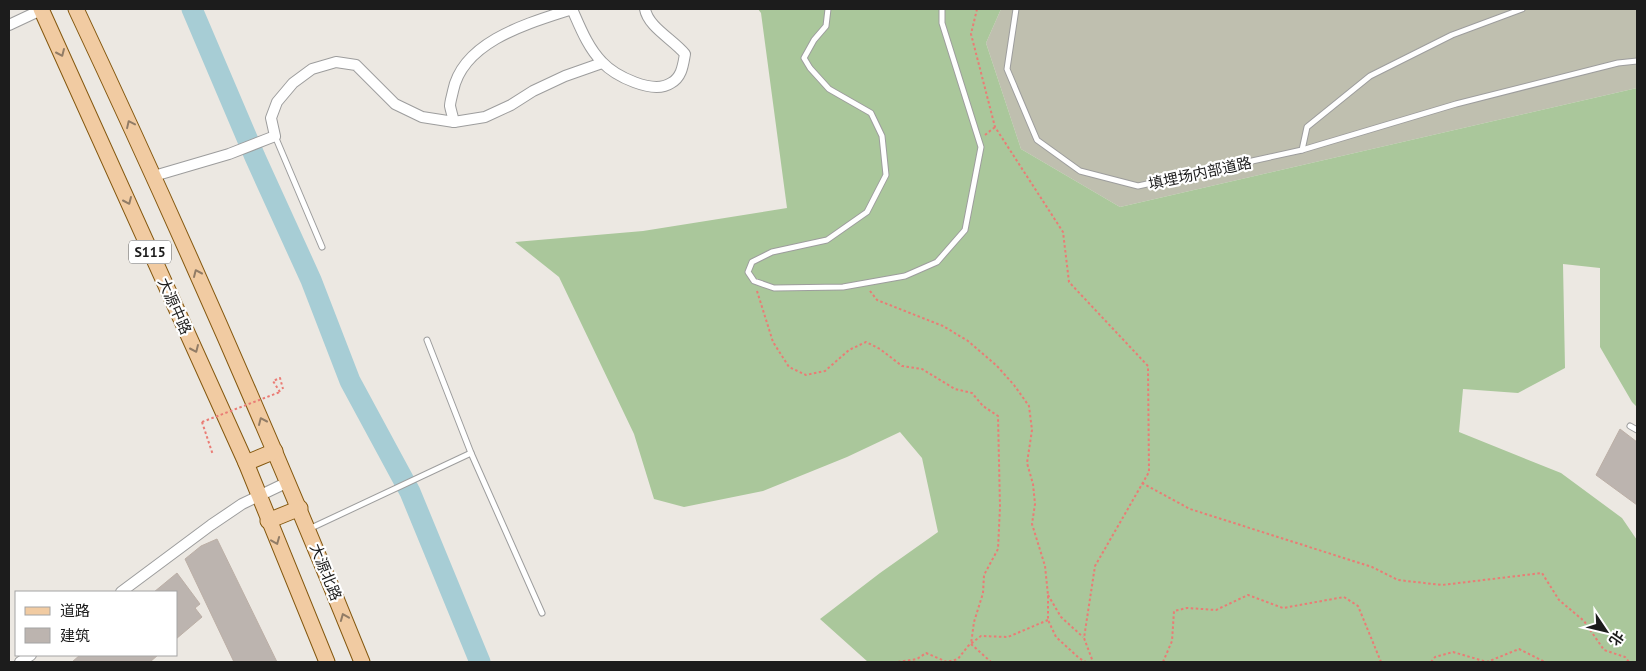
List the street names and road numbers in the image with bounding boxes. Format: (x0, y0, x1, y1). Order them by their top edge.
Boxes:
street label: 填埋场内部道路 (1147, 153, 1253, 193)
road number: S115 (129, 240, 171, 264)
street label: 大源中路 (154, 275, 196, 337)
street label: 大源北路 (306, 541, 346, 603)

